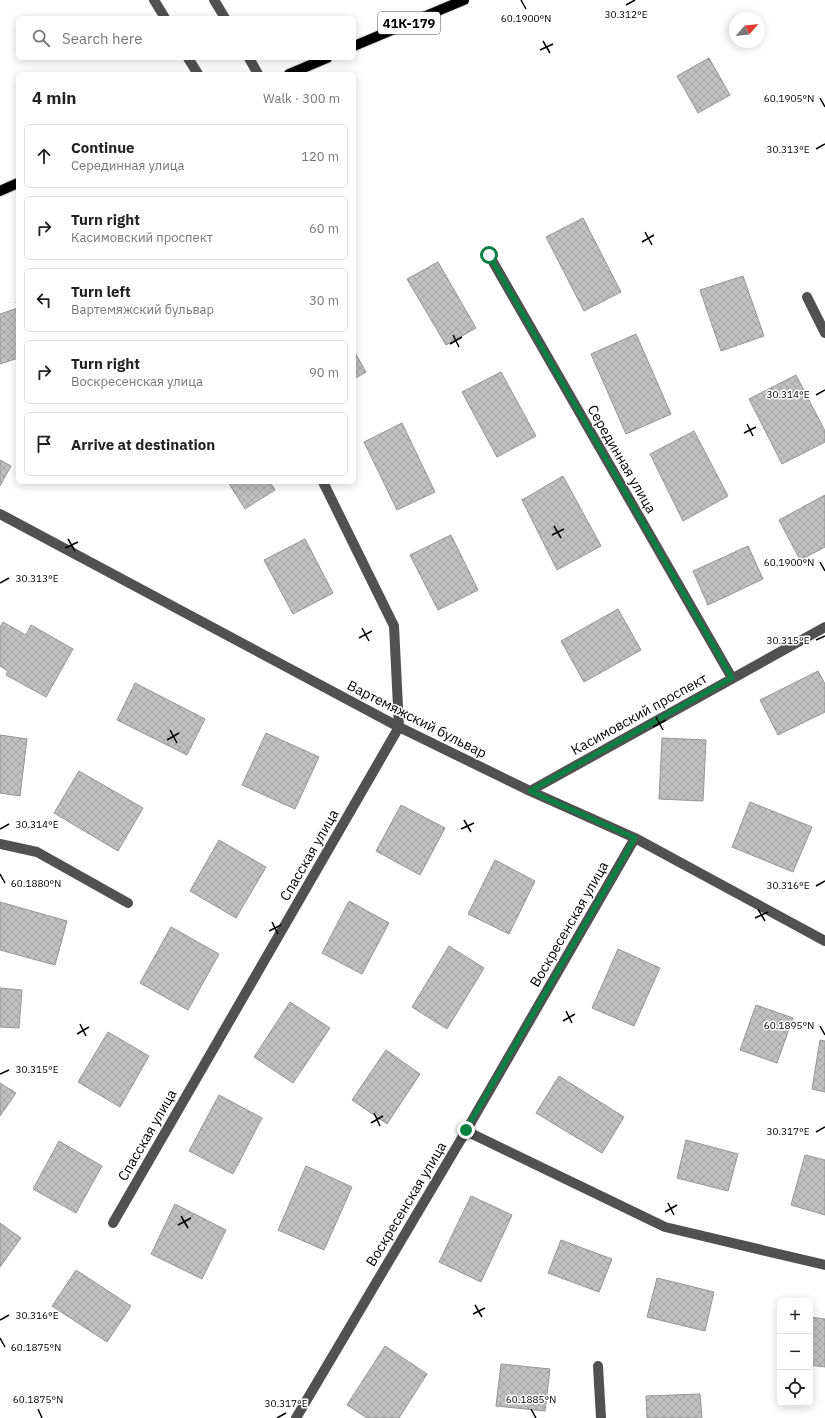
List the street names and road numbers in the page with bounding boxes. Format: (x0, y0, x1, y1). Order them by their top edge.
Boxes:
road number: 41К-179 (378, 12, 440, 34)
street label: Серединная улица (584, 402, 661, 517)
street label: Касимовский проспект (568, 669, 711, 759)
street label: Вартемяжский бульвар (344, 676, 490, 762)
street label: Спасская улица (276, 806, 343, 904)
street label: Воскресенская улица (526, 858, 613, 990)
street label: Спасская улица (114, 1086, 181, 1184)
street label: Воскресенская улица (362, 1138, 451, 1270)

